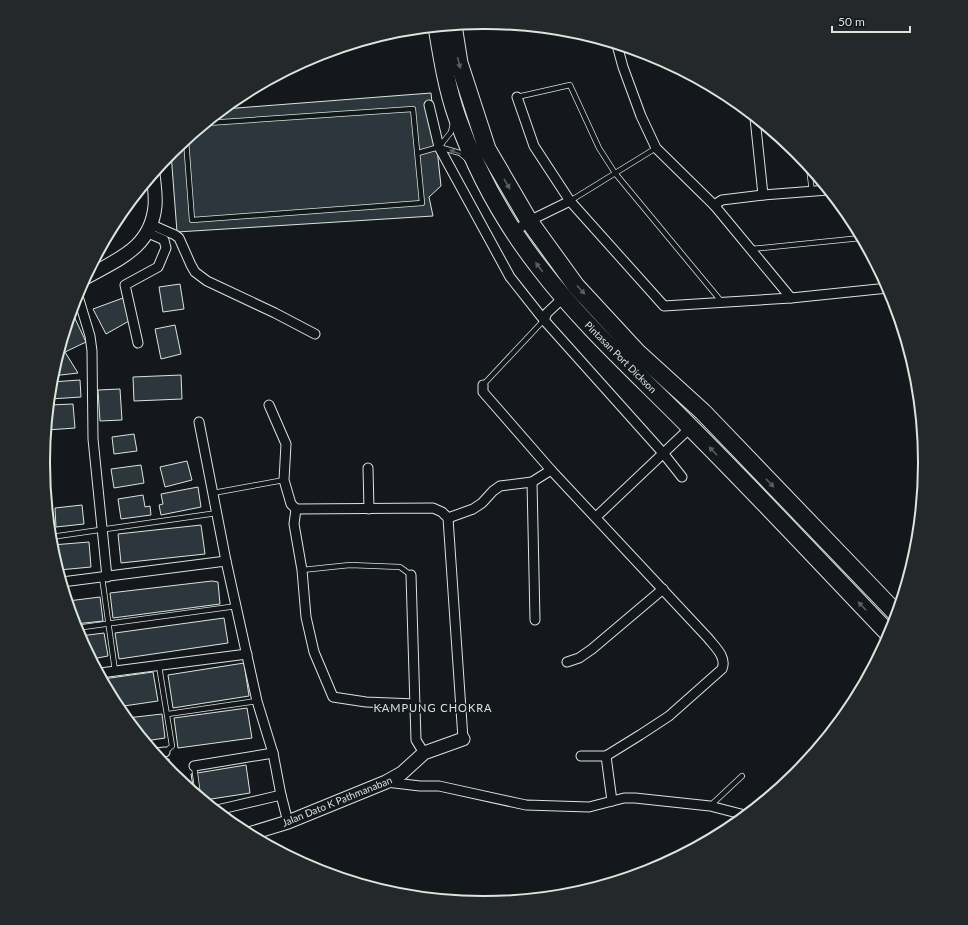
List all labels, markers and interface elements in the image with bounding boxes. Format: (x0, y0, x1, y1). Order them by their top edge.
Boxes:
scale bar (832, 8, 910, 34)
text: 50 m (838, 14, 865, 29)
one-way arrow (457, 57, 463, 70)
one-way arrow (448, 148, 460, 154)
one-way arrow (504, 178, 511, 190)
one-way arrow (535, 261, 543, 272)
one-way arrow (576, 286, 585, 295)
street label: Pintasan Port Dickson (583, 319, 659, 395)
one-way arrow (709, 446, 718, 456)
one-way arrow (765, 478, 775, 488)
one-way arrow (858, 601, 867, 611)
district label: KAMPUNG CHOKRA (373, 701, 493, 714)
street label: Jalan Dato K Pathmanaban (280, 773, 394, 829)

